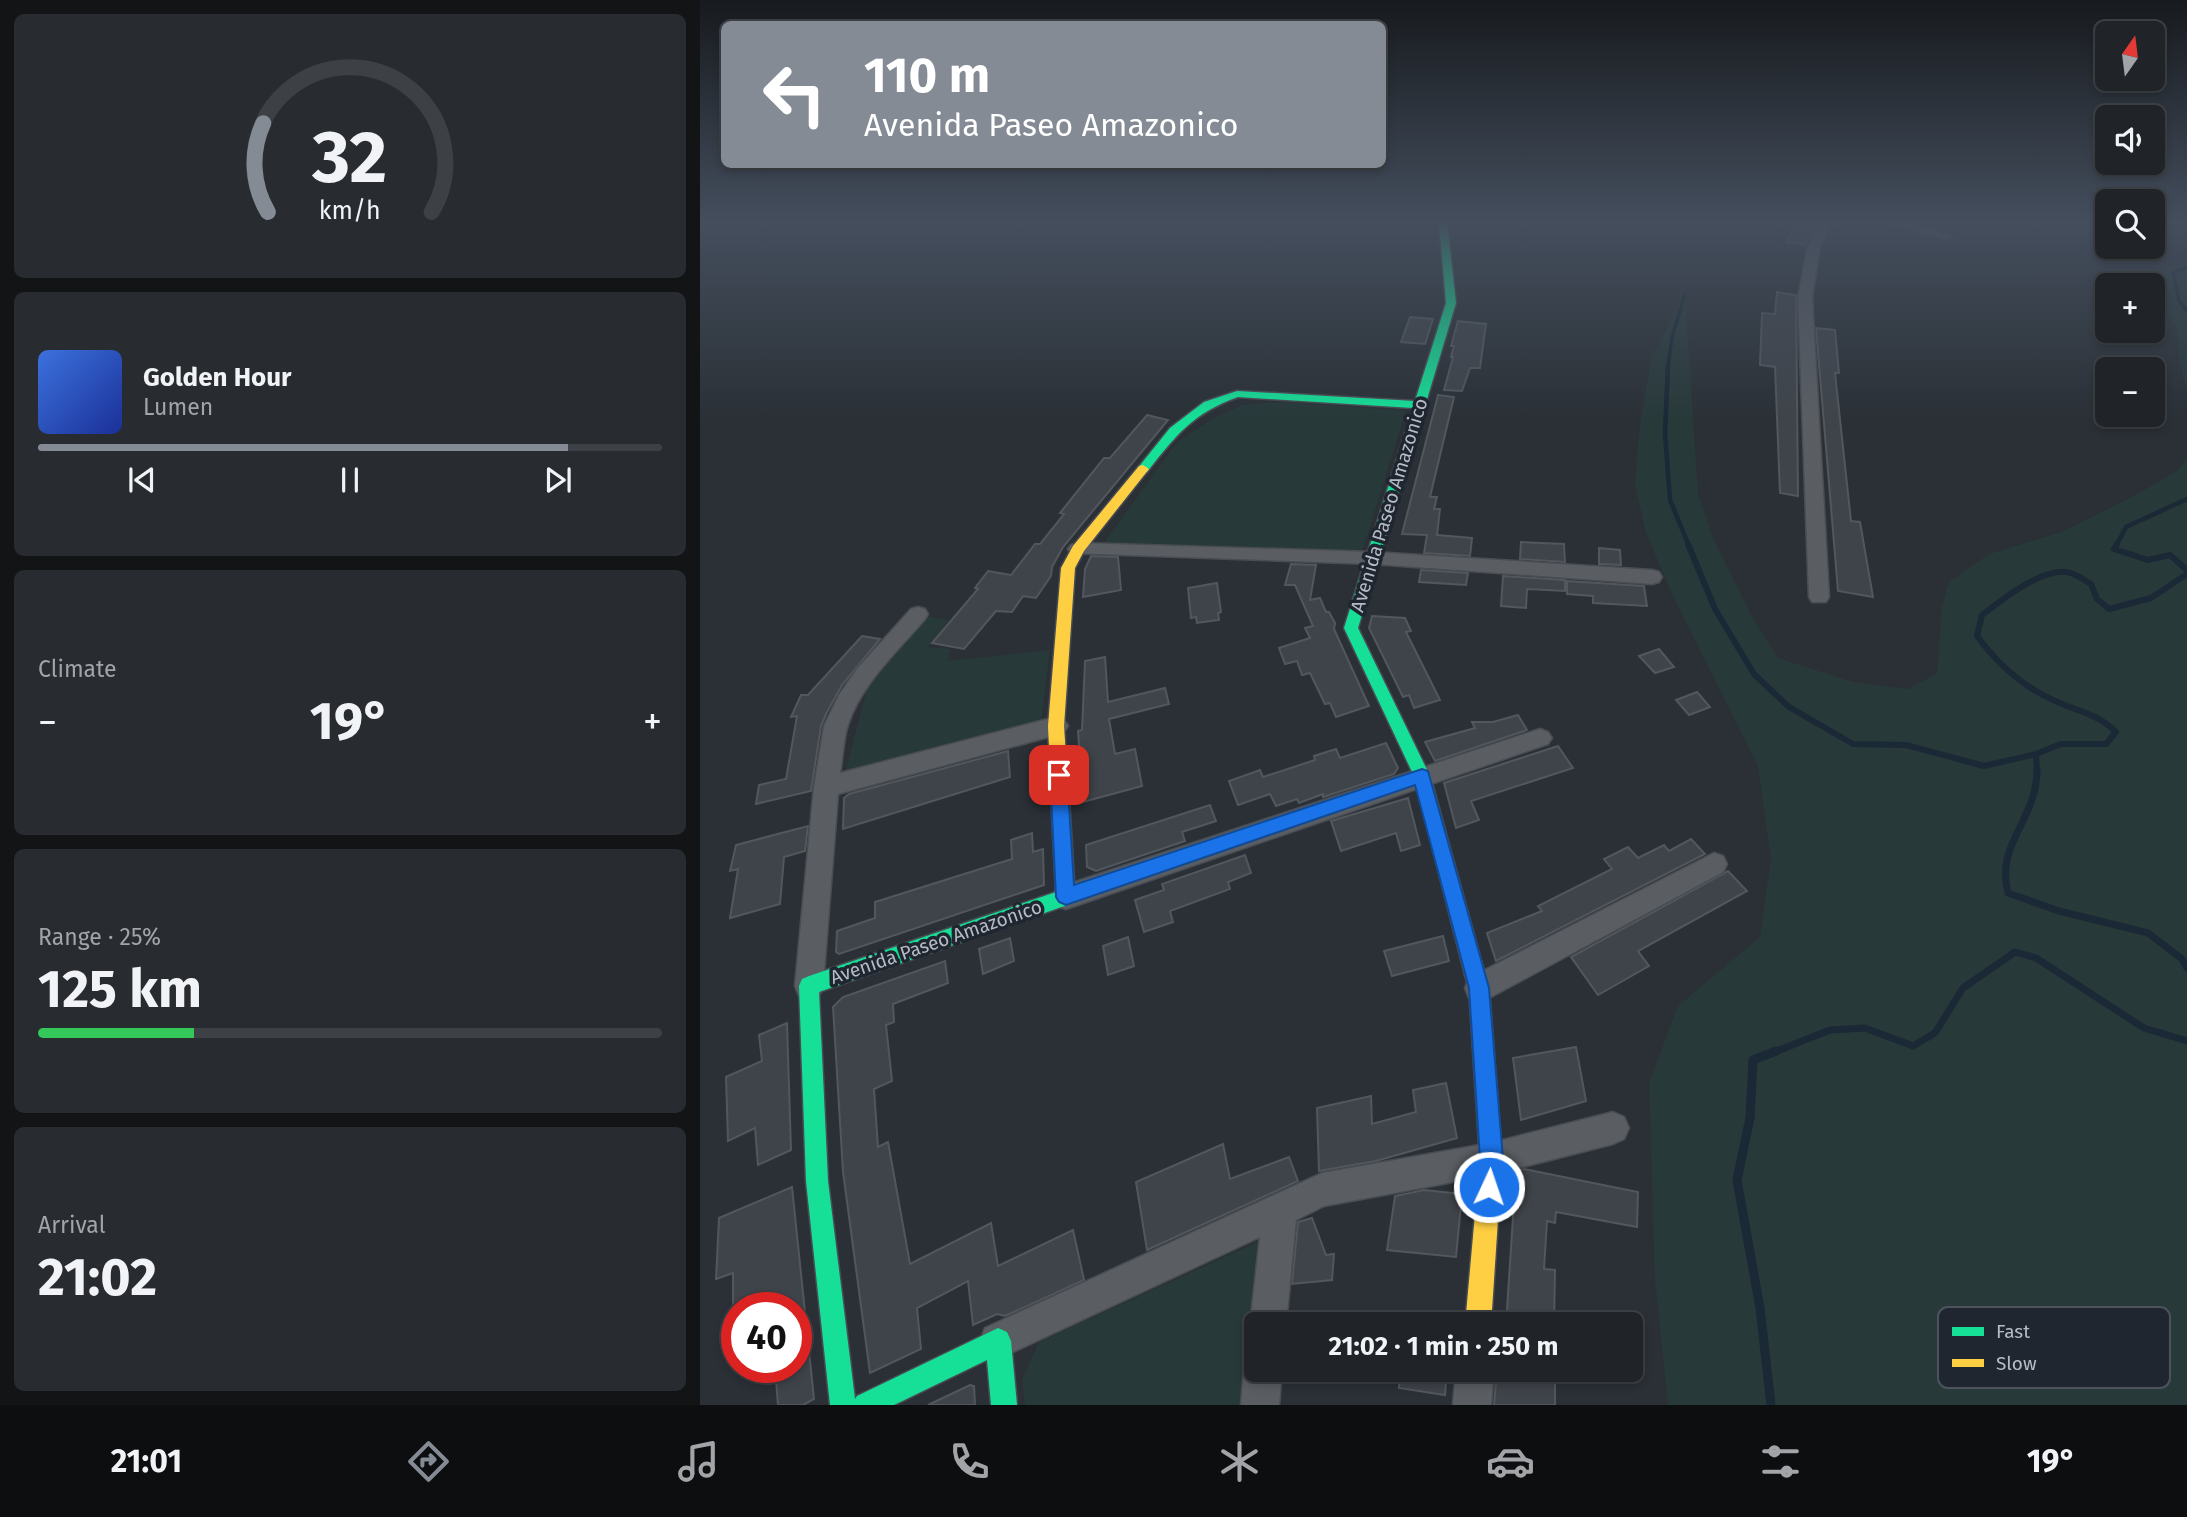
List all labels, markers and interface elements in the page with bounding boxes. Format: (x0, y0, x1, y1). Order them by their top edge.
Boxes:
north arrow (2095, 21, 2165, 91)
map controls (2095, 21, 2165, 427)
text: 110 m (864, 46, 990, 105)
icon: left (749, 49, 840, 140)
button: sound (2095, 105, 2165, 175)
text: Avenida Paseo Amazonico (864, 106, 1238, 144)
text: 32 (312, 114, 387, 201)
button: search (2095, 189, 2165, 259)
text: km/h (319, 196, 381, 226)
button: + (2095, 273, 2165, 343)
button: − (2095, 357, 2165, 427)
text: Golden Hour (143, 362, 291, 393)
text: Lumen (143, 393, 213, 421)
street label: Avenida Paseo Amazonico (1346, 395, 1432, 615)
icon: previous (123, 461, 161, 499)
icon: pause (331, 461, 369, 499)
icon: next (539, 461, 577, 499)
text: Climate (38, 655, 117, 683)
text: 19° (310, 690, 390, 753)
text: − (38, 699, 57, 745)
text: + (643, 699, 662, 745)
pin (1029, 745, 1089, 805)
icon: arrive (1040, 756, 1078, 794)
street label: Avenida Paseo Amazonico (827, 895, 1045, 989)
text: Range · 25% (38, 923, 161, 951)
text: 125 km (38, 958, 202, 1021)
position arrow (1452, 1150, 1526, 1224)
text: Arrival (38, 1211, 105, 1239)
text: 21:02 (38, 1246, 157, 1309)
speed limit sign: 40 (721, 1292, 812, 1383)
legend (1938, 1307, 2170, 1388)
text: Fast (1996, 1320, 2030, 1343)
text: 21:02 · 1 min · 250 m (1329, 1331, 1558, 1362)
text: Slow (1996, 1352, 2037, 1375)
icon: directions (404, 1437, 453, 1486)
icon: music (674, 1437, 723, 1486)
icon: phone (945, 1437, 994, 1486)
icon: climate (1215, 1437, 1264, 1486)
icon: car (1486, 1437, 1535, 1486)
icon: filters (1756, 1437, 1805, 1486)
text: 21:01 (111, 1442, 182, 1480)
text: 19° (2027, 1442, 2076, 1480)

